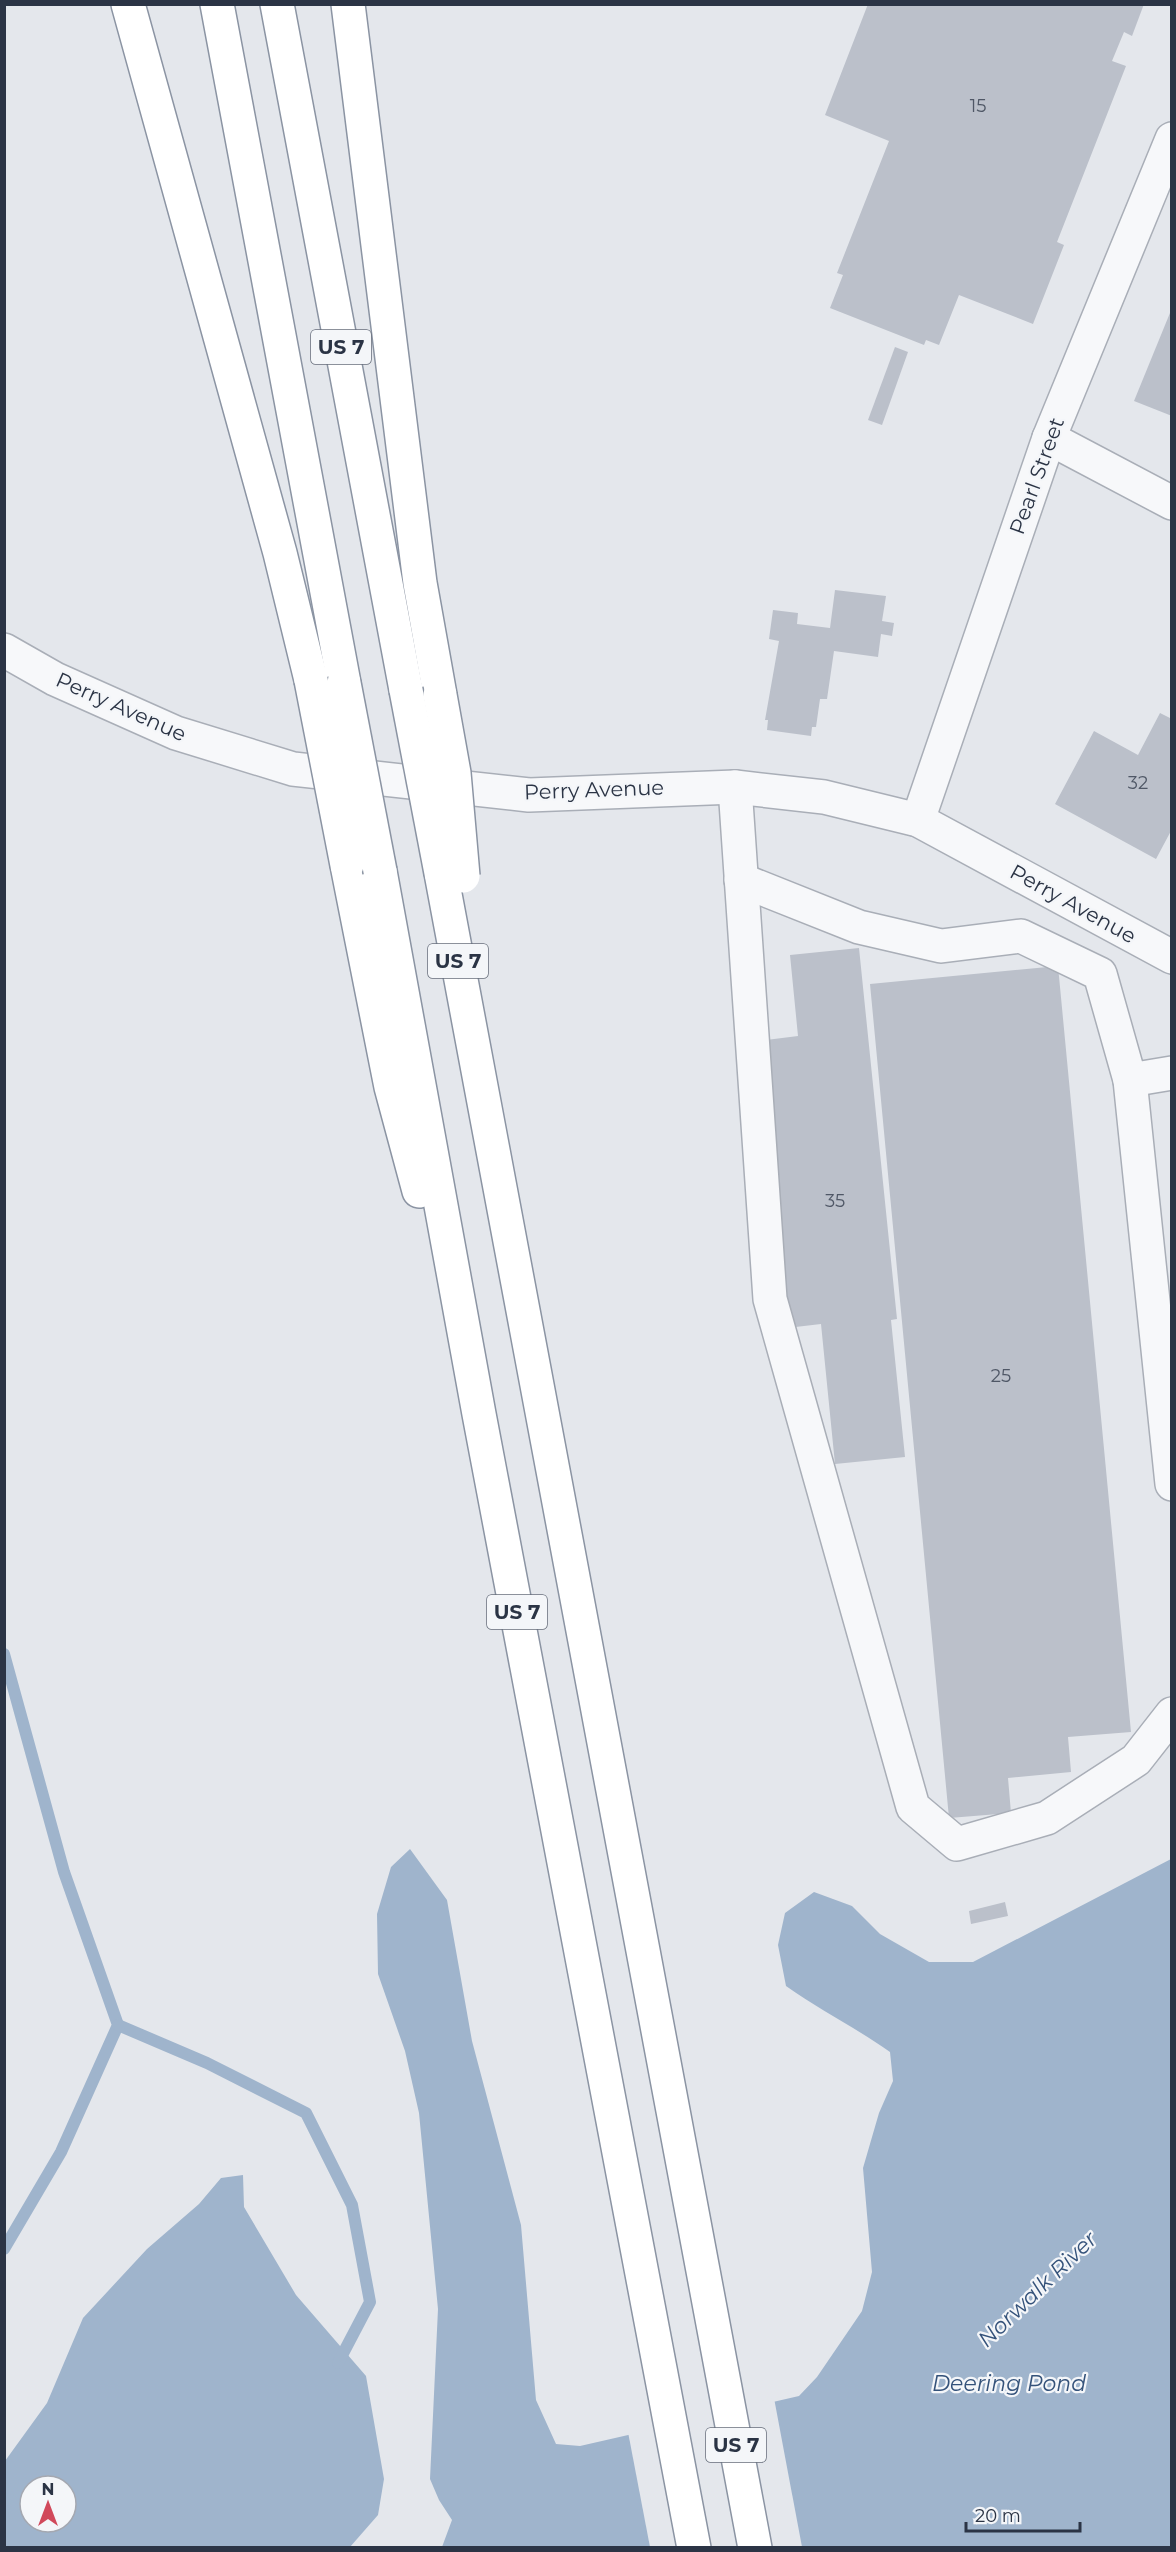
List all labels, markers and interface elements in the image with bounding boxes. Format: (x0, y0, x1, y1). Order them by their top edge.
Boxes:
house number: 15 (970, 95, 986, 117)
road number: US 7 (311, 330, 371, 364)
street label: Pearl Street (1004, 414, 1069, 538)
street label: Perry Avenue (52, 667, 190, 746)
house number: 32 (1128, 772, 1148, 794)
street label: Perry Avenue (524, 775, 664, 804)
street label: Perry Avenue (1006, 859, 1141, 948)
road number: US 7 (428, 944, 488, 978)
house number: 35 (825, 1190, 845, 1212)
house number: 25 (991, 1365, 1011, 1387)
road number: US 7 (487, 1595, 547, 1629)
water label: Norwalk River (972, 2225, 1103, 2353)
water label: Deering Pond (932, 2370, 1086, 2397)
road number: US 7 (706, 2428, 766, 2462)
north arrow (18, 2474, 78, 2534)
text: N (42, 2480, 54, 2499)
scale bar (966, 2495, 1080, 2533)
text: 20 m (975, 2505, 1021, 2527)

